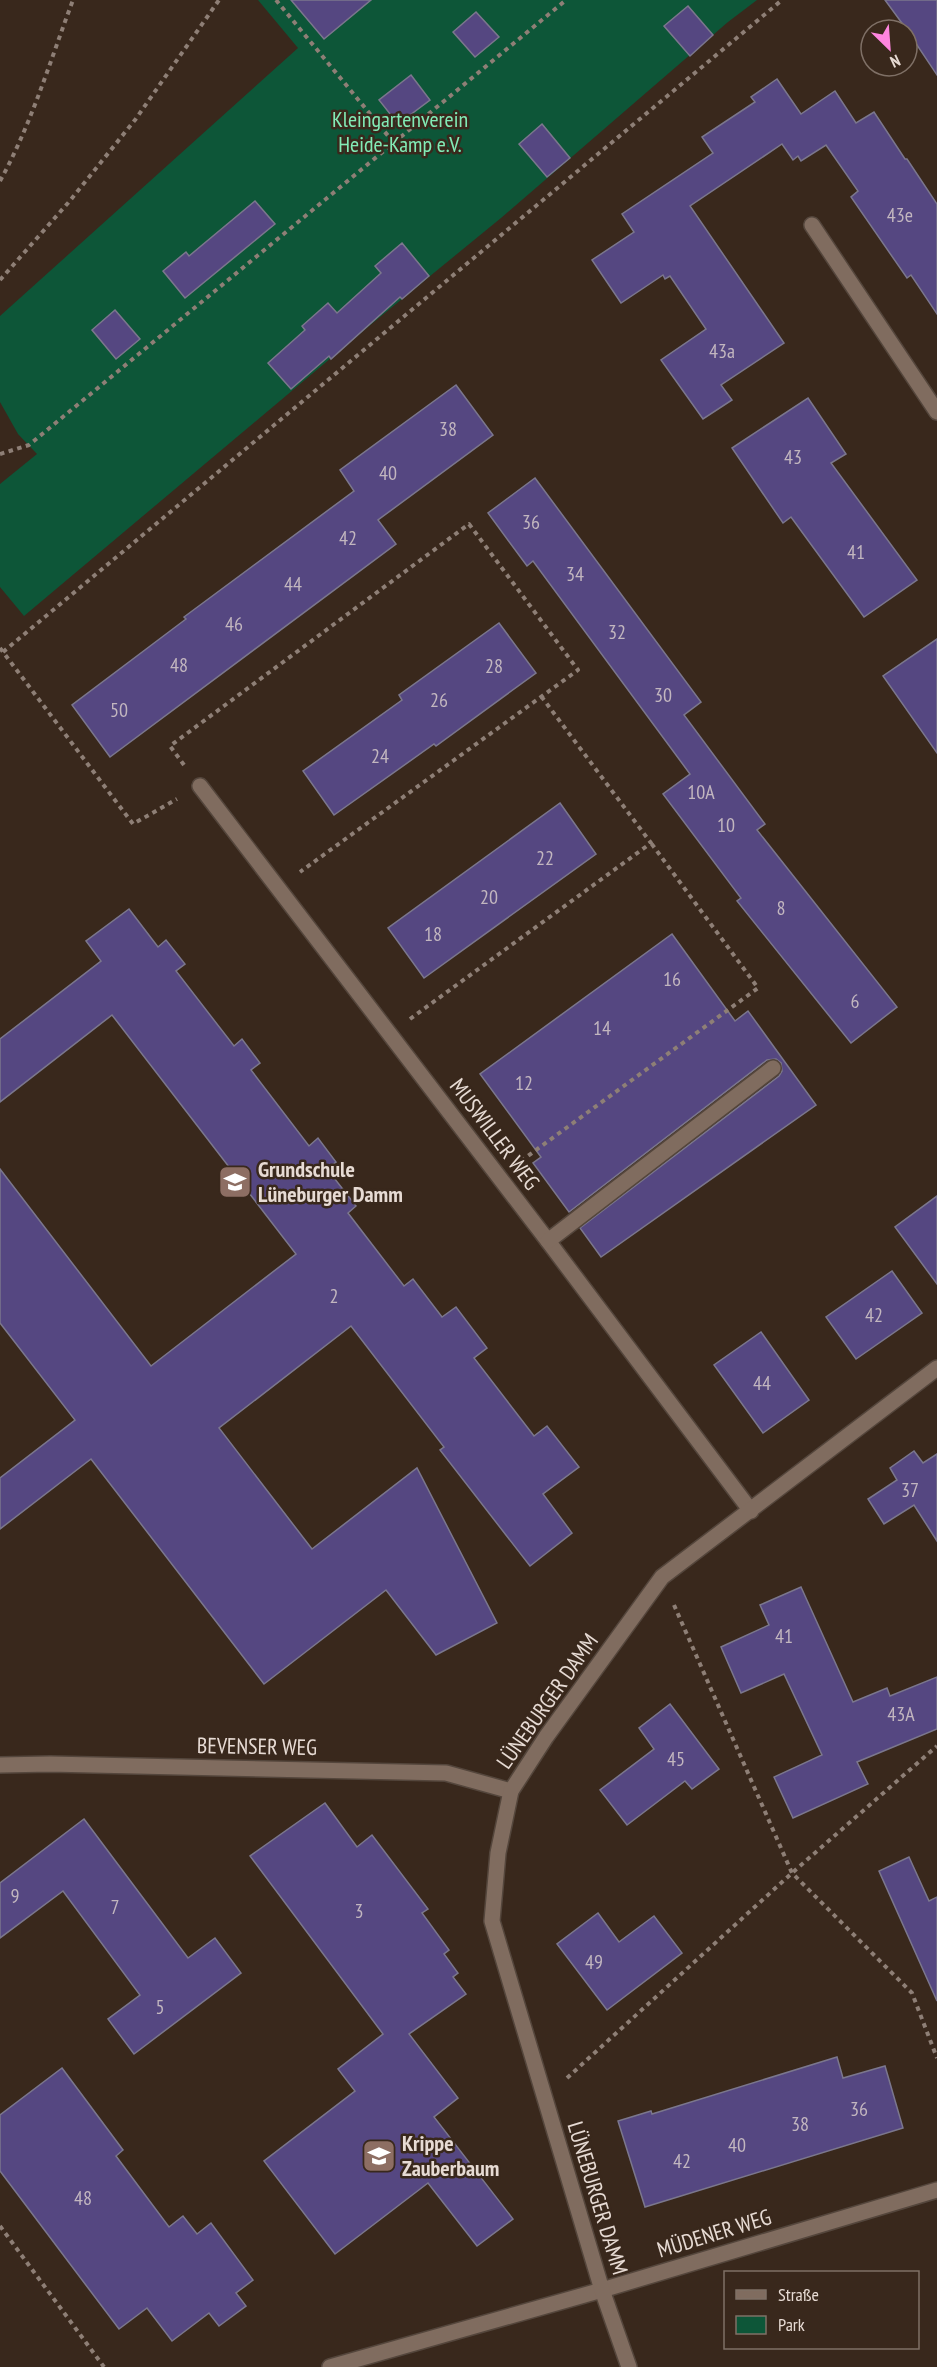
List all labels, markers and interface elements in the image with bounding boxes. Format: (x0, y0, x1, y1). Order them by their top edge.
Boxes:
north arrow (859, 18, 919, 78)
text: N (887, 51, 903, 72)
park label: Kleingartenverein Heide-Kamp e.V. (332, 105, 468, 158)
house number: 43e (887, 202, 913, 228)
house number: 43a (709, 338, 735, 364)
house number: 38 (439, 416, 457, 442)
house number: 43 (784, 444, 802, 470)
house number: 40 (379, 460, 397, 486)
house number: 36 (522, 509, 540, 535)
house number: 42 (339, 525, 357, 551)
house number: 41 (847, 539, 865, 565)
house number: 34 (566, 561, 584, 587)
house number: 44 (284, 571, 302, 597)
house number: 46 (225, 611, 243, 637)
house number: 32 (608, 619, 626, 645)
house number: 48 (170, 652, 188, 678)
house number: 28 (485, 653, 503, 679)
house number: 30 (654, 682, 672, 708)
house number: 26 (430, 687, 448, 713)
house number: 50 (110, 697, 128, 723)
house number: 24 (371, 743, 389, 769)
house number: 10A (687, 779, 715, 805)
house number: 10 (717, 812, 735, 838)
house number: 22 (536, 845, 554, 871)
house number: 20 (480, 884, 498, 910)
house number: 8 (777, 895, 786, 921)
house number: 18 (424, 921, 442, 947)
house number: 16 (663, 966, 681, 992)
house number: 6 (851, 988, 860, 1014)
house number: 14 (593, 1015, 611, 1041)
house number: 12 (515, 1070, 533, 1096)
street label: MUSWILLER WEG (444, 1073, 546, 1195)
place label: Grundschule Lüneburger Damm (258, 1155, 403, 1208)
school or university icon: Grundschule Lüneburger Damm (217, 1164, 253, 1200)
house number: 2 (330, 1283, 339, 1309)
house number: 42 (865, 1302, 883, 1328)
house number: 44 (753, 1370, 771, 1396)
house number: 37 (901, 1477, 919, 1503)
house number: 41 (775, 1623, 793, 1649)
street label: LÜNEBURGER DAMM (490, 1628, 604, 1774)
house number: 43A (887, 1701, 915, 1727)
street label: BEVENSER WEG (197, 1731, 317, 1761)
house number: 45 (667, 1746, 685, 1772)
house number: 9 (11, 1883, 20, 1909)
house number: 7 (111, 1894, 120, 1920)
house number: 3 (355, 1898, 364, 1924)
house number: 49 (585, 1949, 603, 1975)
house number: 5 (156, 1994, 165, 2020)
house number: 36 (850, 2096, 868, 2122)
house number: 38 (791, 2111, 809, 2137)
street label: LÜNEBURGER DAMM (561, 2118, 635, 2278)
place label: Krippe Zauberbaum (402, 2129, 499, 2182)
house number: 40 (728, 2132, 746, 2158)
school or university icon: Krippe Zauberbaum (361, 2138, 397, 2174)
house number: 42 (673, 2148, 691, 2174)
house number: 48 (74, 2185, 92, 2211)
street label: MÜDENER WEG (654, 2202, 774, 2264)
legend (724, 2271, 919, 2349)
text: Straße (778, 2283, 819, 2306)
text: Park (778, 2313, 805, 2336)

